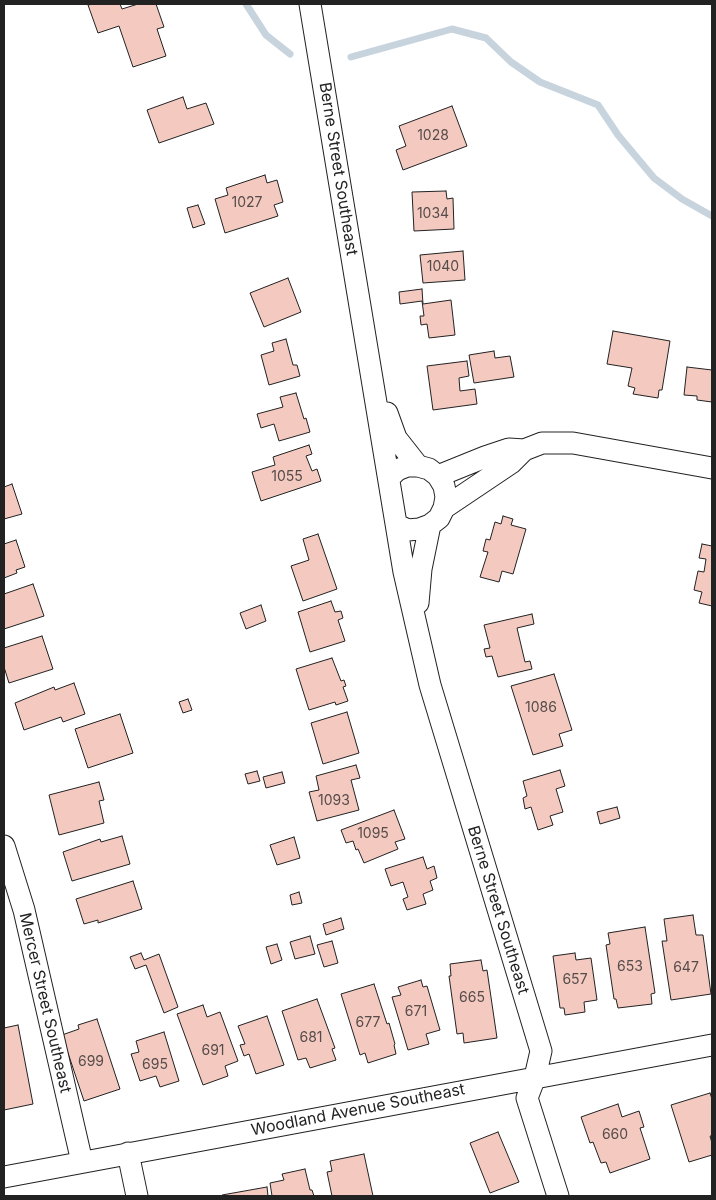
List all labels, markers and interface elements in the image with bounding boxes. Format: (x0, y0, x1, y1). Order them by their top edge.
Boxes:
street label: Berne Street Southeast (315, 81, 361, 257)
house number: 1028 (417, 128, 449, 144)
house number: 1027 (232, 195, 262, 211)
house number: 1034 (417, 206, 449, 222)
house number: 1040 (427, 259, 459, 275)
house number: 1055 (271, 469, 303, 485)
house number: 1086 (525, 700, 557, 716)
house number: 1093 (318, 793, 350, 809)
street label: Berne Street Southeast (463, 823, 533, 997)
house number: 1095 (357, 826, 389, 842)
street label: Mercer Street Southeast (15, 911, 75, 1095)
house number: 653 (617, 959, 643, 975)
house number: 647 (673, 960, 699, 976)
house number: 657 (562, 972, 588, 988)
house number: 665 (459, 990, 485, 1006)
house number: 671 (405, 1004, 427, 1020)
house number: 677 (356, 1015, 380, 1031)
house number: 681 (299, 1030, 323, 1046)
house number: 691 (201, 1043, 225, 1059)
house number: 699 (78, 1054, 104, 1070)
house number: 695 (142, 1057, 168, 1073)
street label: Woodland Avenue Southeast (249, 1080, 467, 1140)
house number: 660 (602, 1127, 628, 1143)

